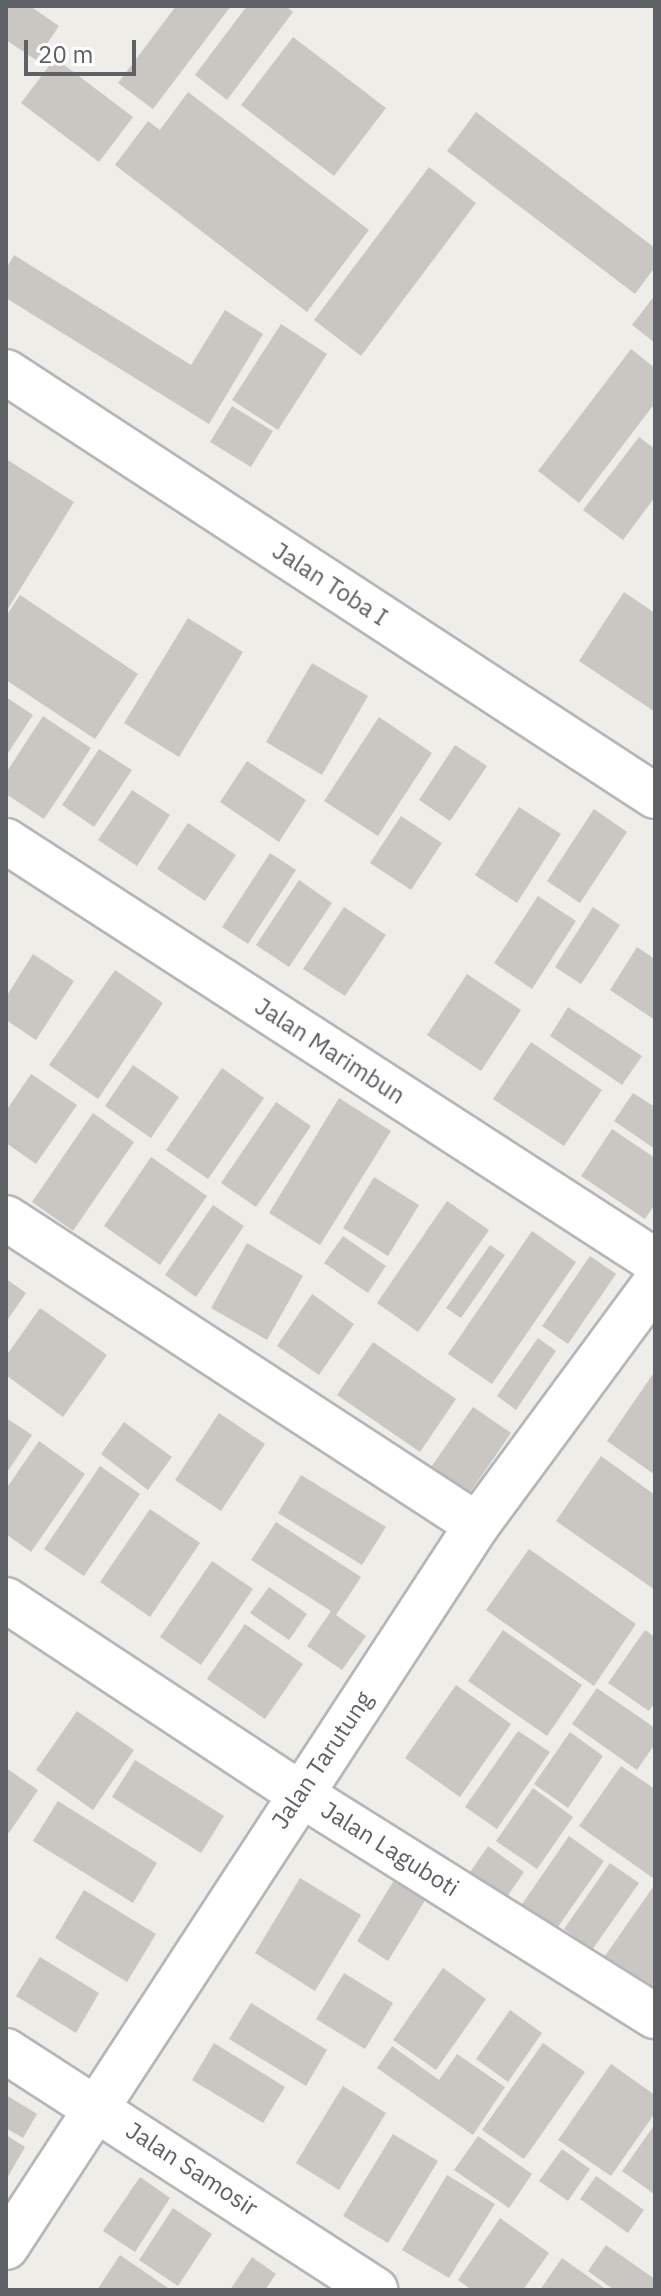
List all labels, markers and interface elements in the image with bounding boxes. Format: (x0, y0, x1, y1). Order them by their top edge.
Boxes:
scale bar (28, 24, 140, 74)
text: 20 m (38, 38, 93, 70)
street label: Jalan Toba I (267, 536, 393, 632)
street label: Jalan Marimbun (250, 992, 410, 1110)
street label: Jalan Tarutung (266, 1686, 378, 1834)
street label: Jalan Laguboti (316, 1795, 464, 1903)
street label: Jalan Samosir (121, 2116, 263, 2222)

